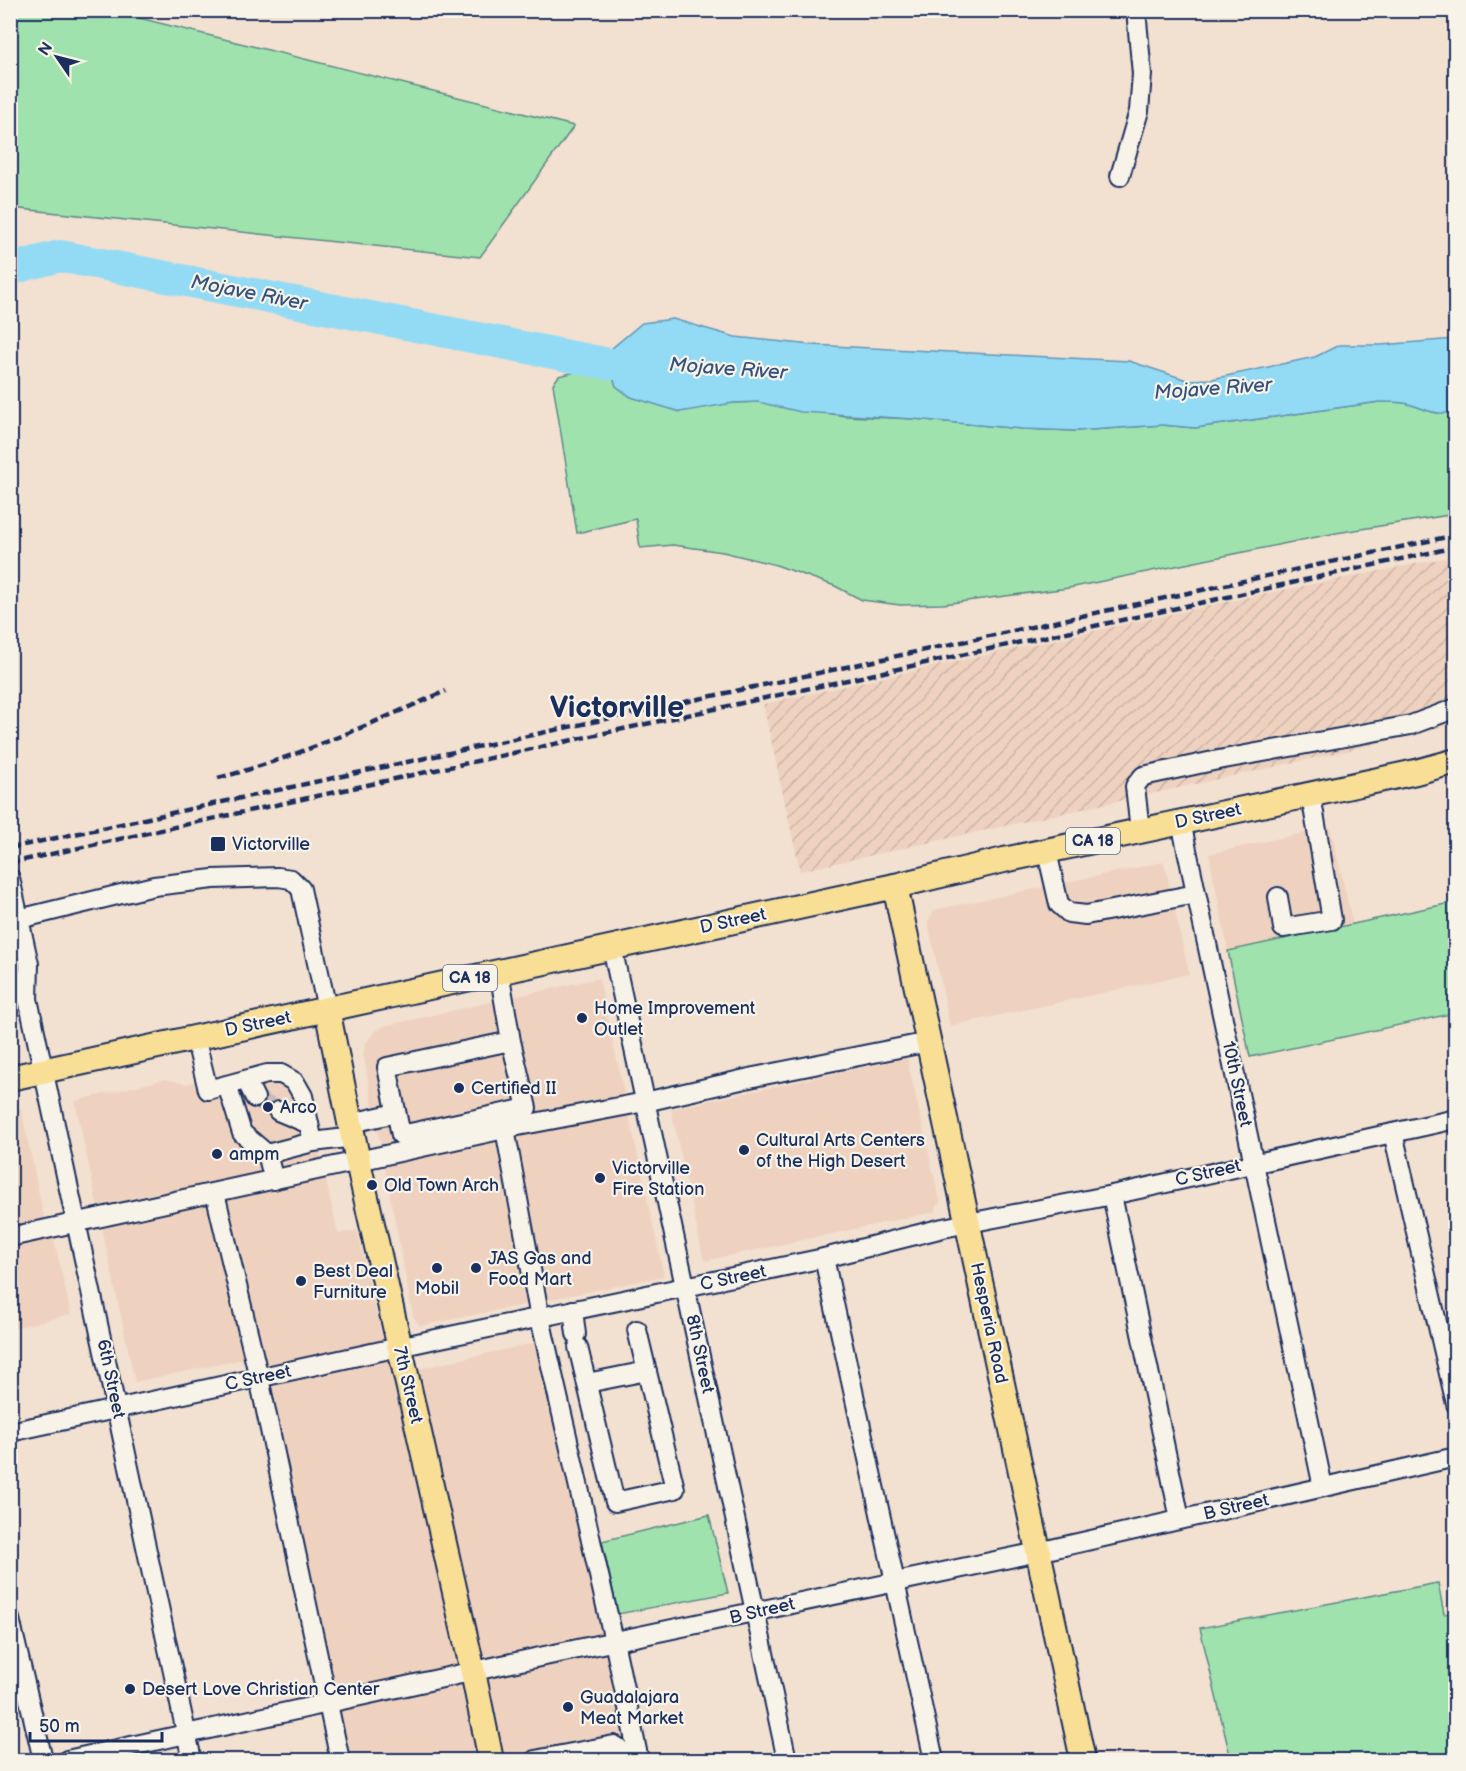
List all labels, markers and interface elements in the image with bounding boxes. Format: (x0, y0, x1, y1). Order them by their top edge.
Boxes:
north arrow (27, 27, 87, 87)
text: N (35, 39, 57, 60)
water label: Mojave River (189, 270, 311, 316)
water label: Mojave River (668, 353, 789, 385)
water label: Mojave River (1153, 373, 1274, 405)
district label: Victorville (550, 690, 684, 726)
street label: D Street (1173, 799, 1243, 833)
road number: CA 18 (1066, 828, 1120, 854)
place label: Victorville (232, 834, 310, 855)
marker: Victorville (209, 835, 227, 853)
street label: D Street (698, 904, 768, 938)
road number: CA 18 (443, 965, 497, 991)
place label: Home Improvement Outlet (594, 998, 756, 1040)
street label: D Street (223, 1007, 293, 1041)
marker: Home Improvement Outlet (575, 1011, 589, 1025)
street label: 10th Street (1218, 1039, 1256, 1129)
place label: Certified II (471, 1078, 557, 1099)
marker: Certified II (452, 1081, 466, 1095)
place label: Arco (280, 1097, 317, 1118)
marker: Arco (261, 1100, 275, 1114)
place label: Cultural Arts Centers of the High Desert (756, 1130, 925, 1172)
marker: Cultural Arts Centers of the High Desert (737, 1143, 751, 1157)
place label: ampm (229, 1144, 279, 1165)
marker: ampm (210, 1147, 224, 1161)
street label: C Street (1173, 1155, 1243, 1191)
place label: Victorville Fire Station (612, 1158, 704, 1200)
marker: Victorville Fire Station (593, 1171, 607, 1185)
place label: Old Town Arch (384, 1175, 499, 1196)
marker: Old Town Arch (365, 1178, 379, 1192)
place label: JAS Gas and Food Mart (488, 1248, 591, 1290)
place label: Best Deal Furniture (313, 1261, 393, 1303)
marker: Mobil (430, 1261, 444, 1275)
marker: JAS Gas and Food Mart (469, 1261, 483, 1275)
street label: C Street (698, 1261, 768, 1295)
street label: Hesperia Road (966, 1261, 1012, 1385)
marker: Best Deal Furniture (294, 1274, 308, 1288)
place label: Mobil (415, 1278, 459, 1299)
street label: 8th Street (681, 1313, 719, 1396)
street label: 6th Street (92, 1337, 130, 1421)
street label: 7th Street (389, 1345, 427, 1426)
street label: C Street (223, 1361, 293, 1395)
street label: B Street (1201, 1489, 1271, 1525)
street label: B Street (727, 1593, 797, 1629)
place label: Desert Love Christian Center (142, 1679, 380, 1700)
marker: Desert Love Christian Center (123, 1682, 137, 1696)
place label: Guadalajara Meat Market (580, 1687, 684, 1729)
marker: Guadalajara Meat Market (561, 1700, 575, 1714)
scale bar (30, 1705, 162, 1743)
text: 50 m (39, 1716, 80, 1737)

